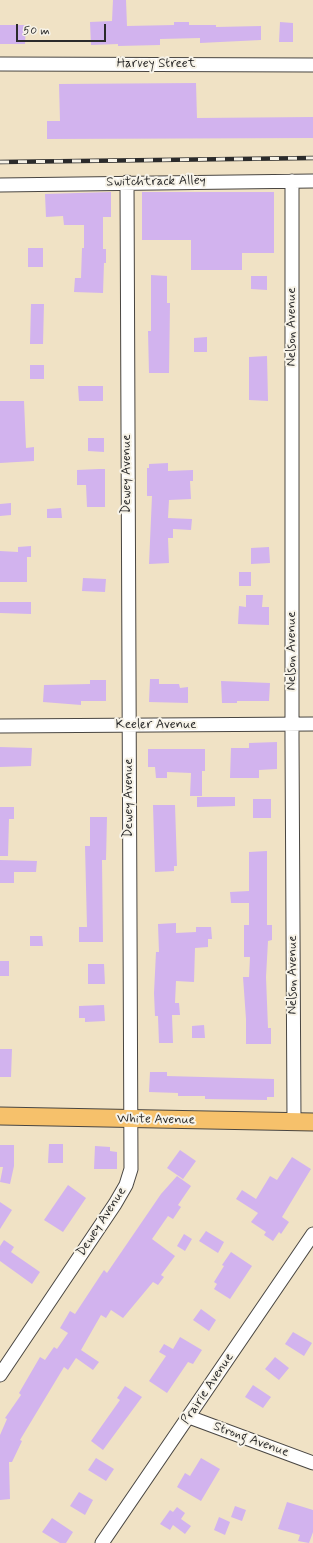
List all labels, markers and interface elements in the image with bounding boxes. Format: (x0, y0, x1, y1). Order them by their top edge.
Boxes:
scale bar (18, 16, 108, 42)
text: 50 m (23, 23, 50, 39)
street label: Harvey Street (117, 56, 195, 72)
street label: Switchtrack Alley (106, 173, 206, 191)
street label: Nelson Avenue (284, 287, 300, 367)
street label: Dewey Avenue (119, 434, 135, 514)
street label: Nelson Avenue (284, 611, 300, 691)
street label: Keeler Avenue (115, 717, 197, 733)
street label: Dewey Avenue (121, 758, 137, 838)
street label: Nelson Avenue (285, 935, 301, 1015)
street label: White Avenue (117, 1112, 195, 1128)
street label: Dewey Avenue (74, 1185, 130, 1259)
street label: Prairie Avenue (178, 1350, 238, 1428)
street label: Strong Avenue (211, 1419, 291, 1461)

